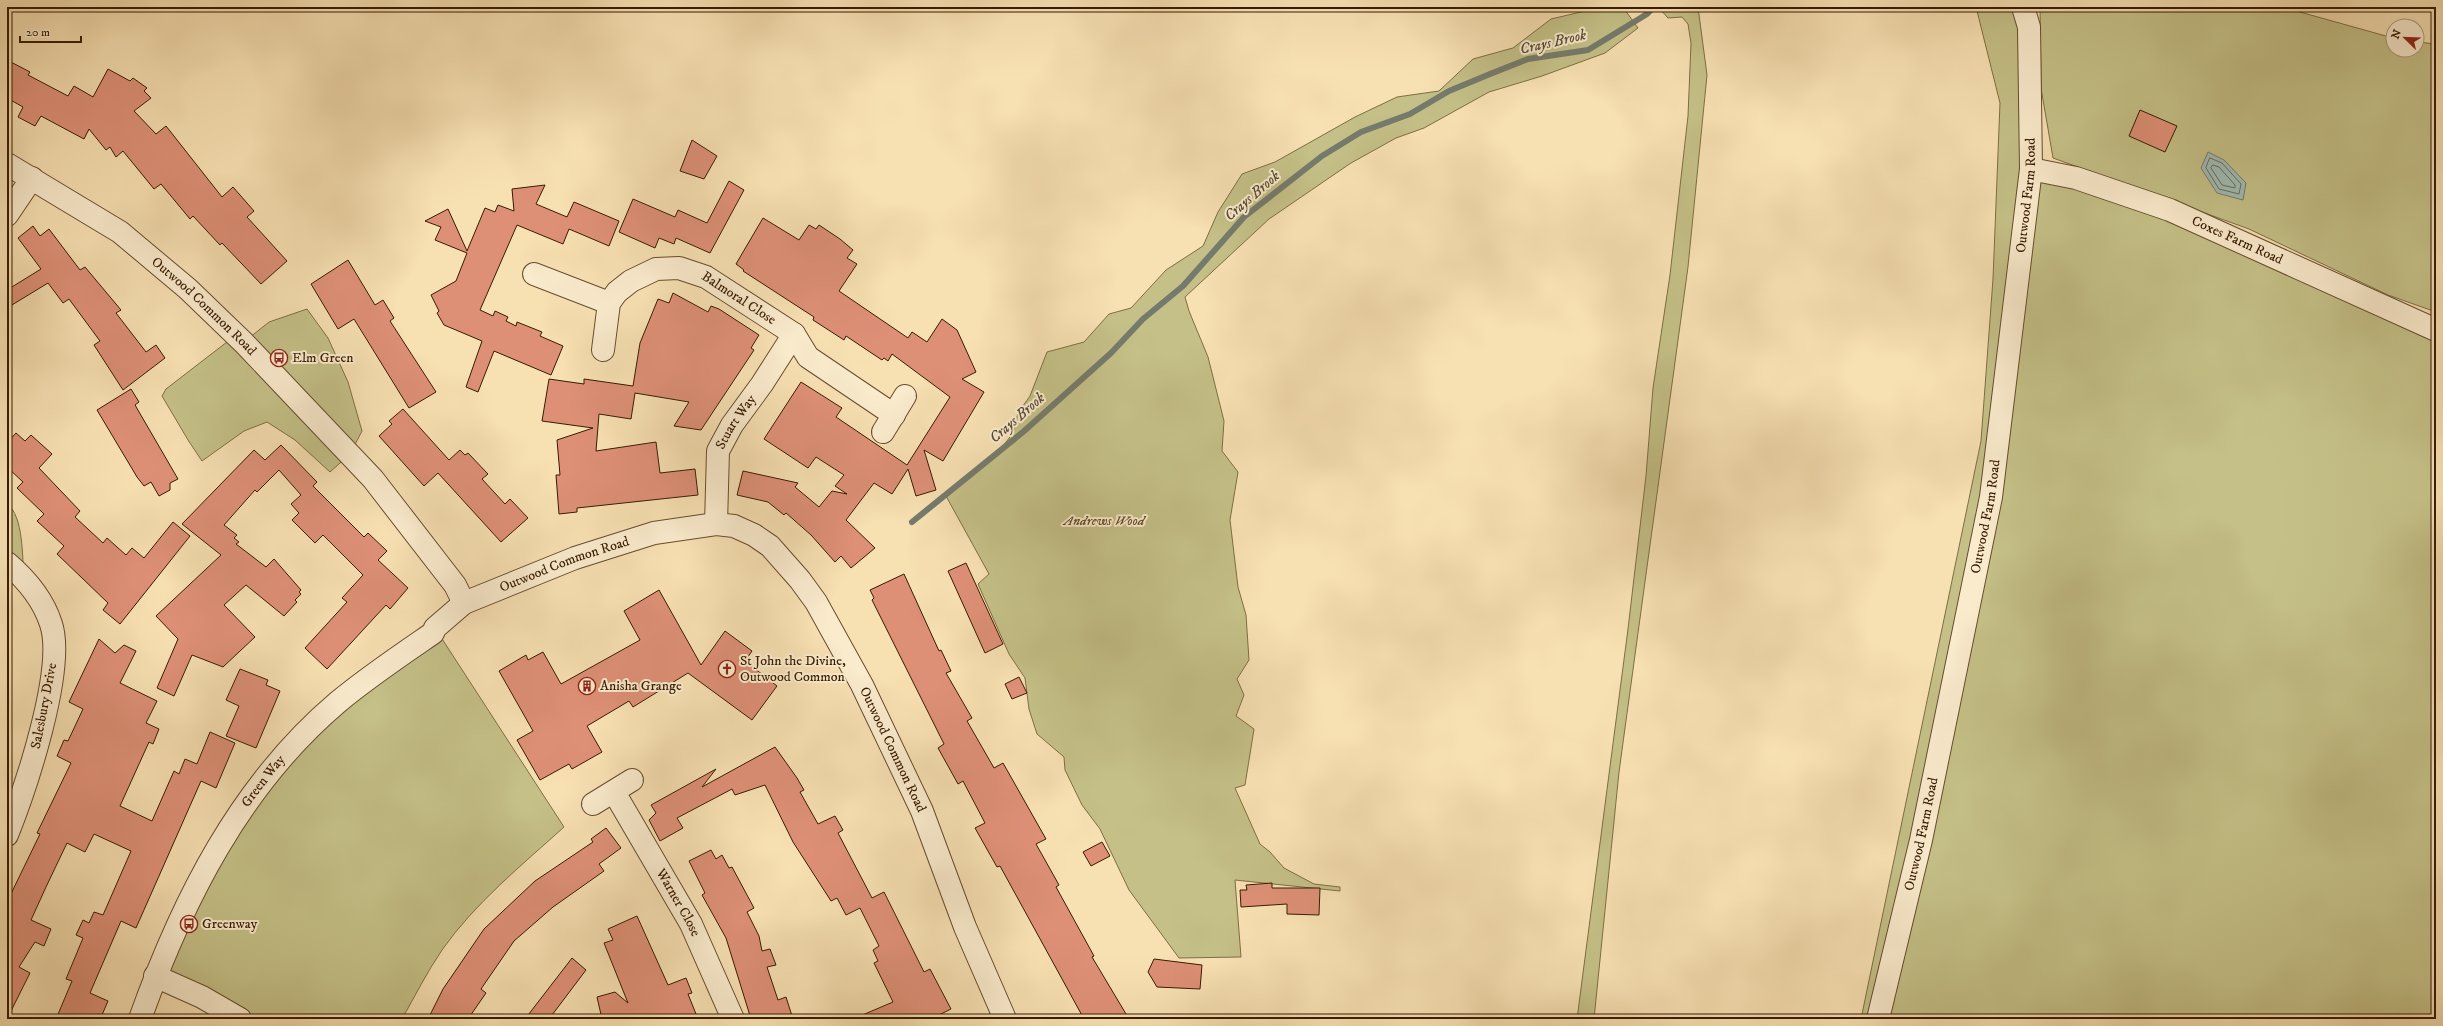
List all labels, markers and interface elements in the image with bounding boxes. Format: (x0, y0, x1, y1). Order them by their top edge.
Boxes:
scale bar (20, 18, 81, 44)
north arrow (2385, 18, 2425, 58)
text: 20 m (26, 25, 50, 40)
water label: Crays Brook (1518, 25, 1589, 59)
text: N (2389, 28, 2405, 41)
street label: Outwood Farm Road (2012, 138, 2040, 254)
water label: Crays Brook (1220, 166, 1284, 225)
street label: Coxes Farm Road (2189, 212, 2286, 269)
street label: Outwood Common Road (148, 253, 260, 359)
street label: Balmoral Close (698, 267, 780, 329)
bus stop icon: Elm Green (269, 348, 289, 368)
place label: Elm Green (292, 349, 354, 367)
water label: Crays Brook (985, 388, 1049, 447)
street label: Stuart Way (712, 391, 760, 453)
street label: Outwood Farm Road (1967, 459, 2004, 575)
park label: Andrews Wood (1062, 512, 1147, 530)
street label: Outwood Common Road (497, 532, 632, 597)
place label: St John the Divine, Outwood Common (740, 652, 846, 686)
church icon: St John the Divine, Outwood Common (717, 659, 737, 679)
street label: Salesbury Drive (27, 661, 61, 751)
building icon: Anisha Grange (577, 676, 597, 696)
place label: Anisha Grange (600, 677, 682, 695)
street label: Outwood Common Road (855, 684, 930, 815)
street label: Green Way (237, 751, 289, 811)
street label: Outwood Farm Road (1900, 776, 1943, 893)
street label: Warner Close (651, 865, 704, 940)
bus stop icon: Greenway (179, 914, 199, 934)
place label: Greenway (202, 915, 258, 933)

